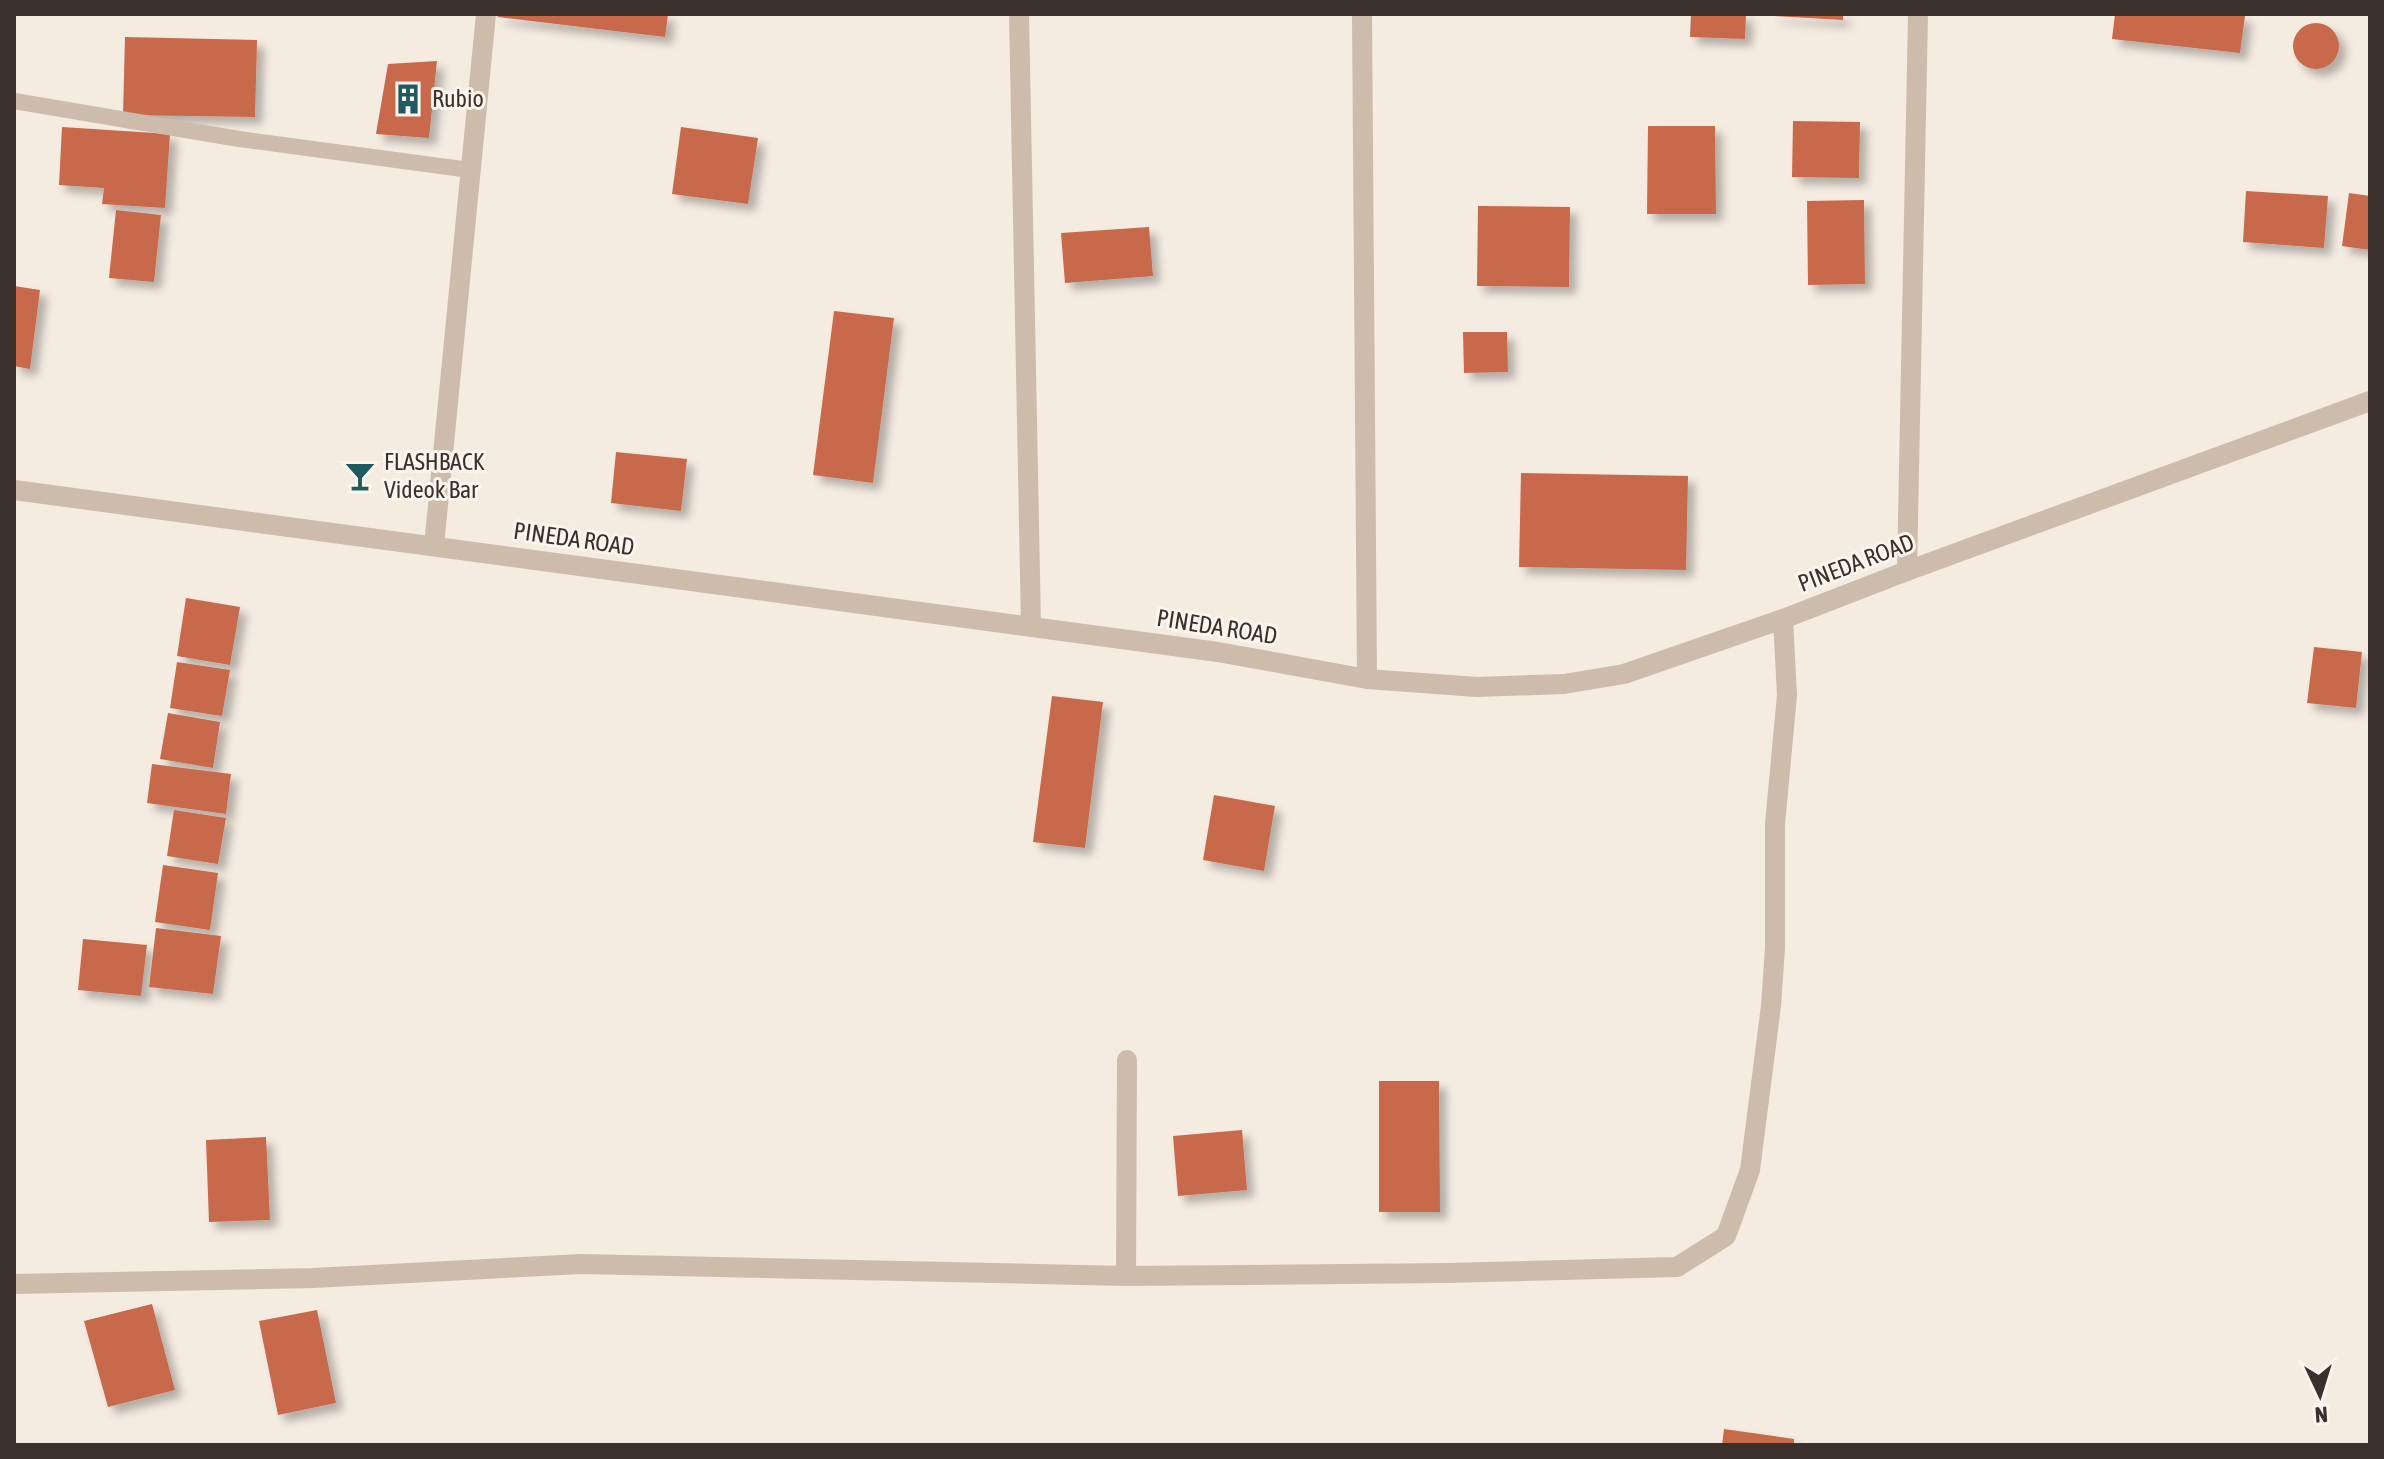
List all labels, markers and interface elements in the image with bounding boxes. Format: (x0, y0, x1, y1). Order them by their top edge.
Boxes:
building icon: Rubio (391, 82, 425, 116)
place label: Rubio (432, 85, 484, 112)
place label: FLASHBACK Videok Bar (384, 448, 485, 503)
bar icon: FLASHBACK Videok Bar (343, 459, 377, 493)
street label: PINEDA ROAD (512, 517, 636, 560)
street label: PINEDA ROAD (1794, 528, 1917, 597)
street label: PINEDA ROAD (1155, 604, 1279, 649)
north arrow (2280, 1355, 2360, 1435)
text: N (2314, 1402, 2329, 1428)

